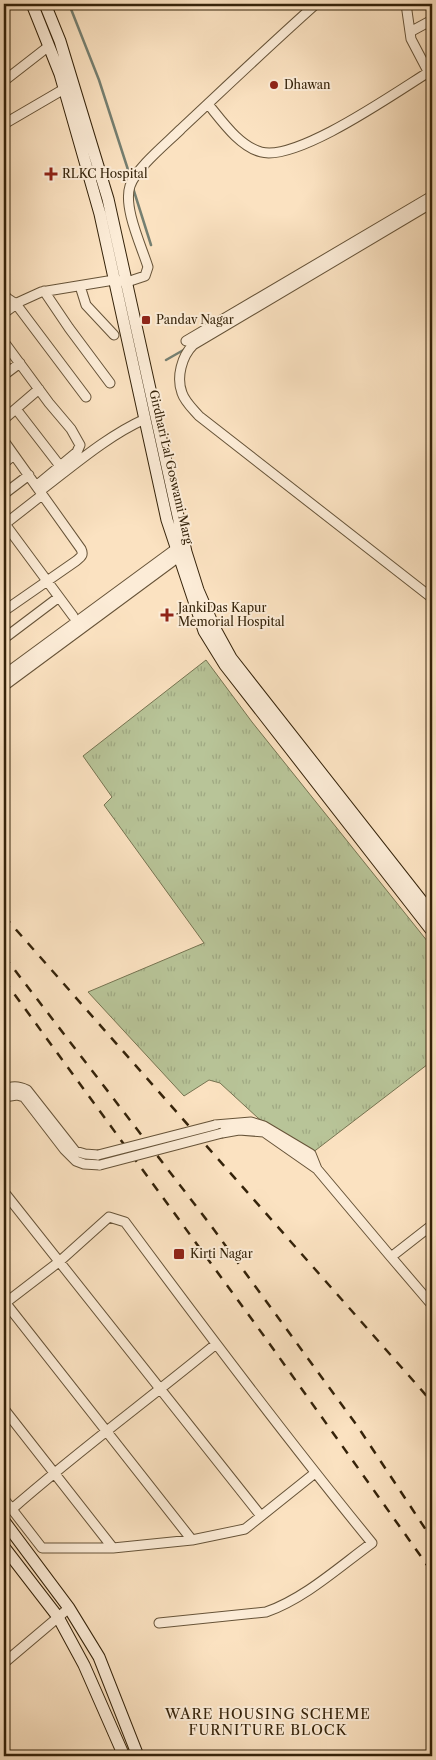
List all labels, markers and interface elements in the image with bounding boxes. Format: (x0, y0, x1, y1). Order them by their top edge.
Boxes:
place label: Dhawan (284, 77, 331, 92)
marker: Dhawan (268, 79, 280, 91)
place label: RLKC Hospital (62, 166, 148, 181)
marker: RLKC Hospital (44, 167, 58, 181)
place label: Pandav Nagar (156, 312, 234, 327)
marker: Pandav Nagar (140, 314, 152, 326)
street label: Girdhari Lal Goswami Marg (146, 388, 197, 546)
place label: JankiDas Kapur Memorial Hospital (176, 600, 285, 629)
marker: JankiDas Kapur Memorial Hospital (160, 608, 174, 622)
place label: Kirti Nagar (190, 1246, 253, 1261)
marker: Kirti Nagar (172, 1247, 186, 1261)
district label: WARE HOUSING SCHEME FURNITURE BLOCK (164, 1705, 371, 1739)

